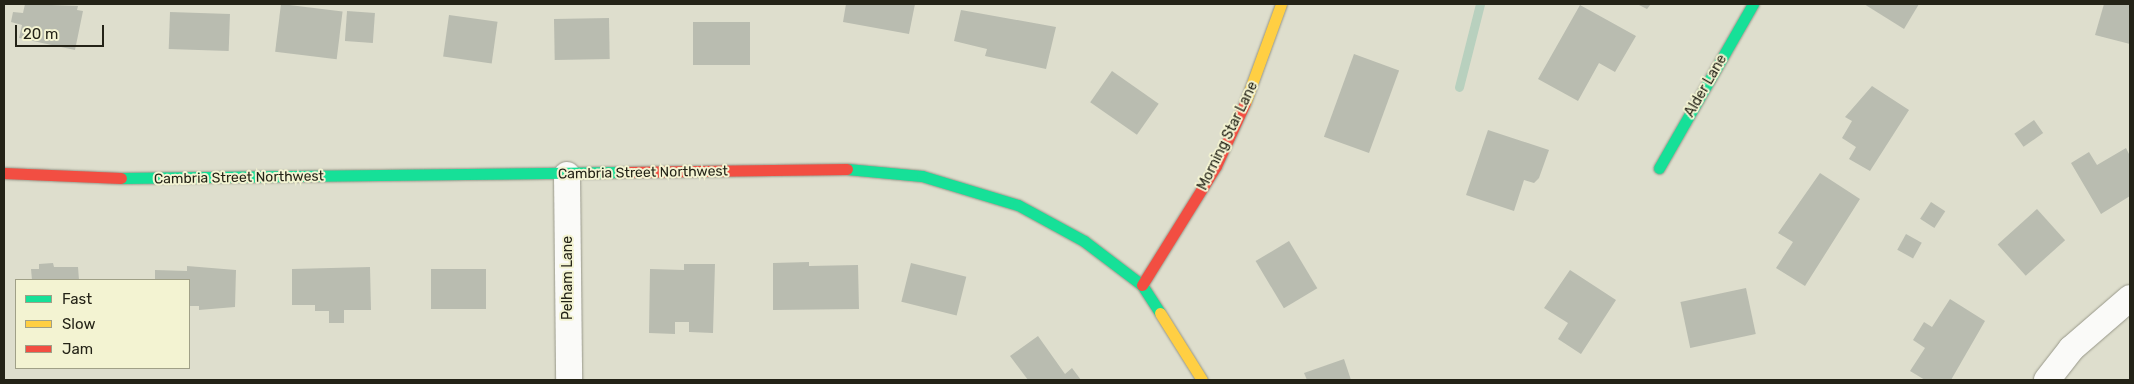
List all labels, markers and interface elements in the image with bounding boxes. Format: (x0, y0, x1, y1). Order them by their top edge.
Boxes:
scale bar (18, 15, 106, 47)
text: 20 m (23, 25, 58, 43)
street label: Alder Lane (1681, 52, 1731, 120)
street label: Morning Star Lane (1194, 79, 1262, 193)
street label: Cambria Street Northwest (558, 163, 728, 183)
street label: Cambria Street Northwest (154, 168, 324, 188)
street label: Pelham Lane (560, 236, 576, 320)
legend (15, 279, 190, 369)
text: Fast (62, 290, 92, 308)
text: Slow (62, 315, 95, 333)
text: Jam (62, 340, 93, 358)

